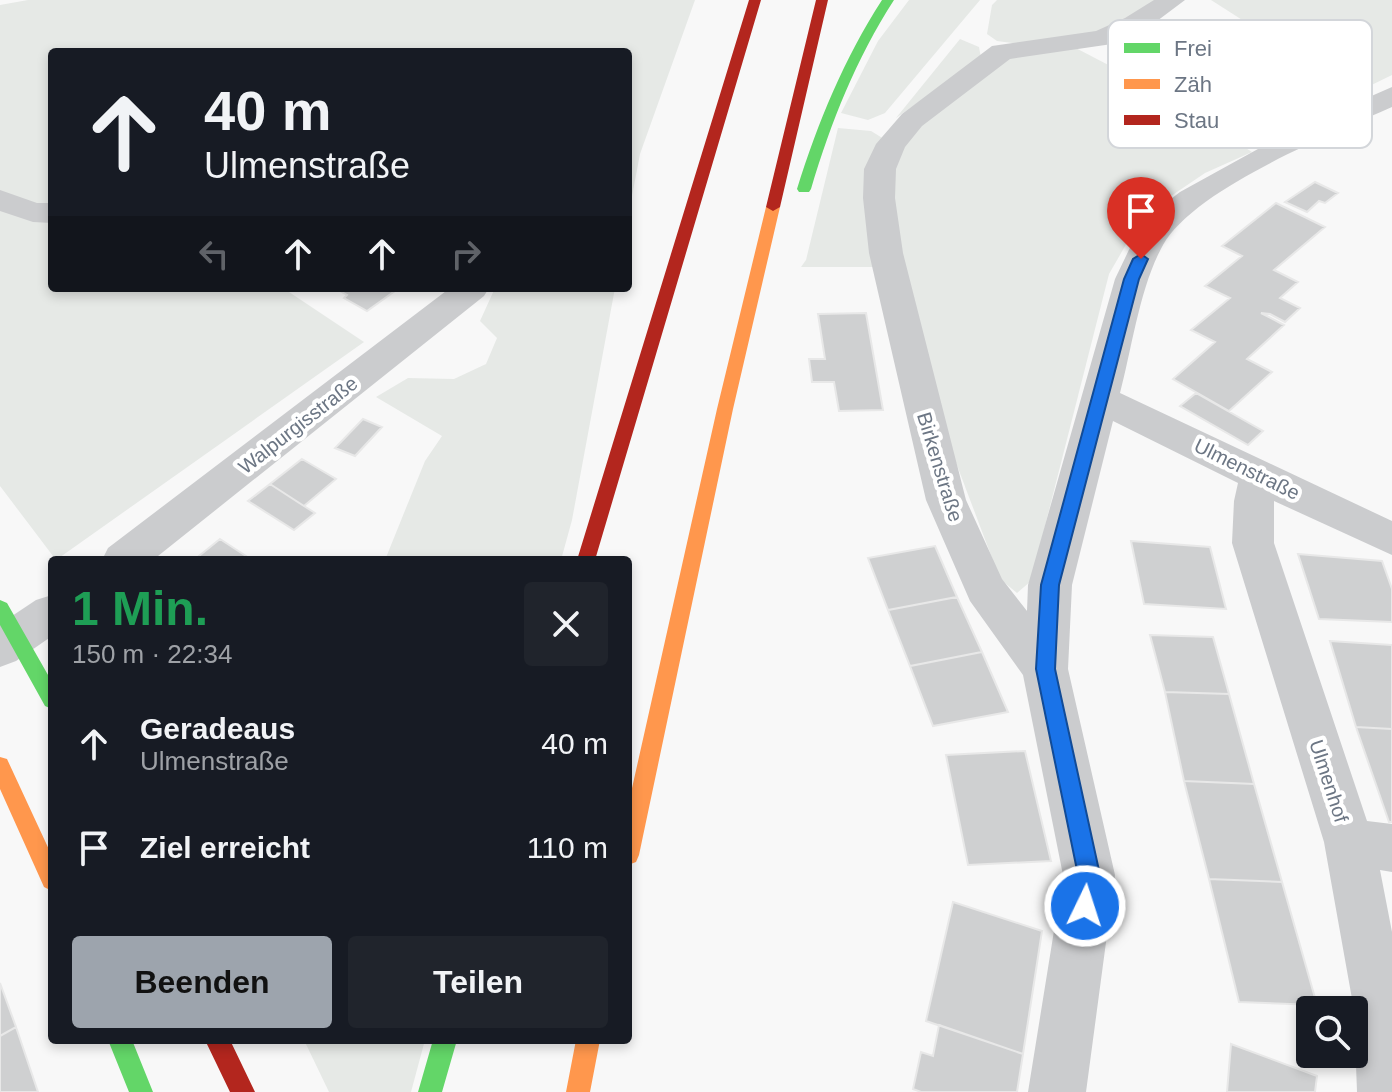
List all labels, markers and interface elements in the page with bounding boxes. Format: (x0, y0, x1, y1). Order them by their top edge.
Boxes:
legend (1108, 20, 1372, 148)
text: Frei (1174, 36, 1212, 61)
text: Zäh (1174, 72, 1212, 97)
text: 40 m (204, 79, 332, 142)
icon: ahead (72, 80, 176, 184)
text: Stau (1174, 108, 1219, 133)
text: Ulmenstraße (204, 145, 410, 186)
pin (1107, 177, 1175, 259)
icon: arrive (1119, 189, 1163, 233)
icon: left (192, 232, 236, 276)
icon: ahead (276, 232, 320, 276)
icon: ahead (360, 232, 404, 276)
icon: right (444, 232, 488, 276)
street label: Walpurgisstraße (234, 372, 362, 478)
street label: Birkenstraße (913, 410, 967, 524)
street label: Ulmenstraße (1191, 434, 1303, 504)
text: 1 Min. (72, 582, 208, 635)
button: close (524, 582, 608, 666)
text: 150 m · 22:34 (72, 639, 232, 669)
text: Geradeaus (140, 712, 295, 745)
icon: ahead (72, 722, 116, 766)
text: 40 m (541, 727, 608, 760)
street label: Ulmenhof (1305, 737, 1353, 826)
text: Ulmenstraße (140, 746, 289, 776)
icon: arrive (72, 826, 116, 870)
text: Ziel erreicht (140, 831, 310, 864)
text: 110 m (527, 831, 608, 864)
position arrow (1043, 864, 1127, 948)
button: Beenden (72, 936, 332, 1028)
button: Teilen (348, 936, 608, 1028)
map controls (1296, 996, 1368, 1068)
button: search (1296, 996, 1368, 1068)

